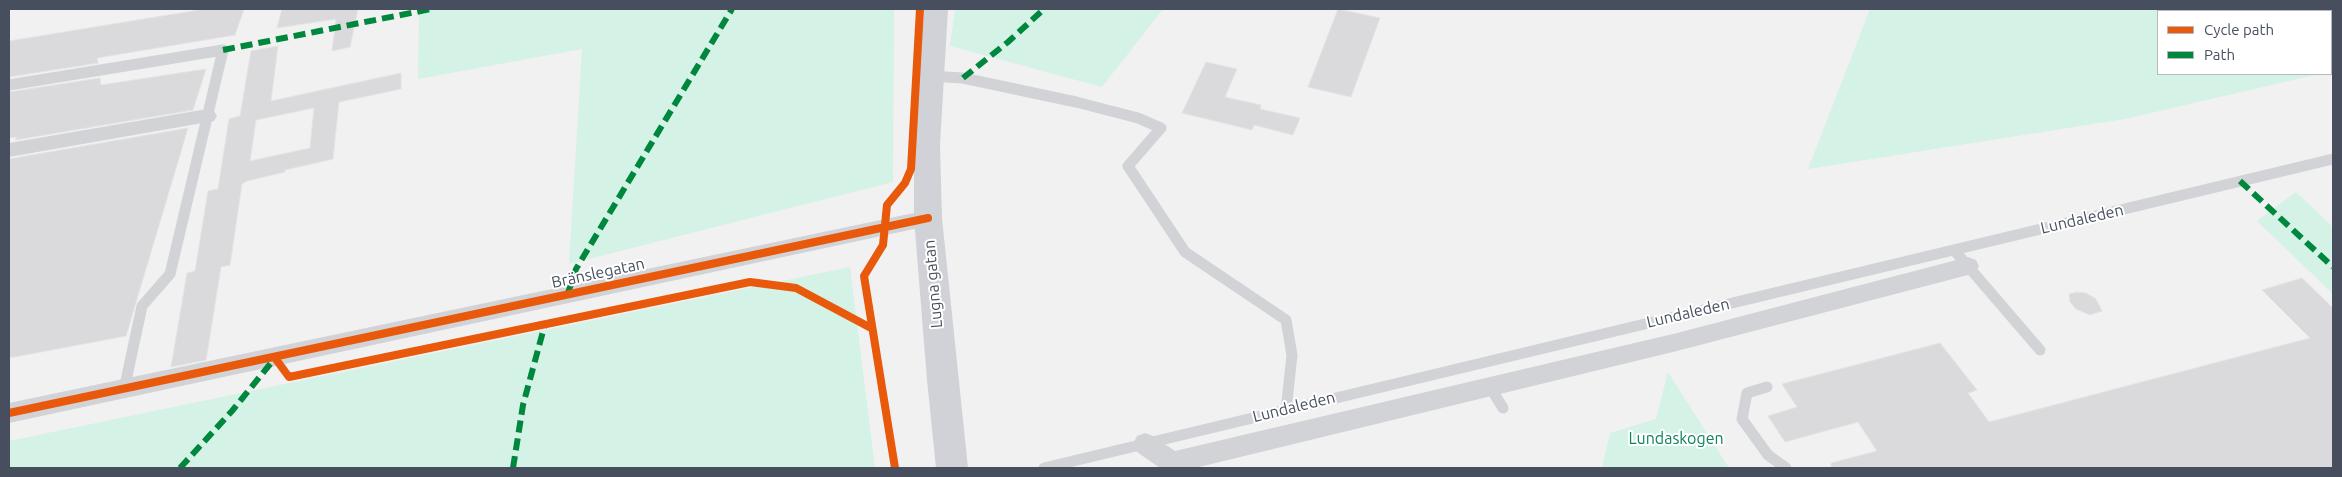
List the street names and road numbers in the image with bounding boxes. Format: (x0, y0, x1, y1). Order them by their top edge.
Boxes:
street label: Lundaleden (2039, 200, 2125, 238)
street label: Lugna gatan (920, 239, 946, 329)
street label: Bränslegatan (550, 254, 646, 292)
street label: Lundaleden (1645, 294, 1731, 332)
street label: Lundaleden (1251, 387, 1337, 427)

